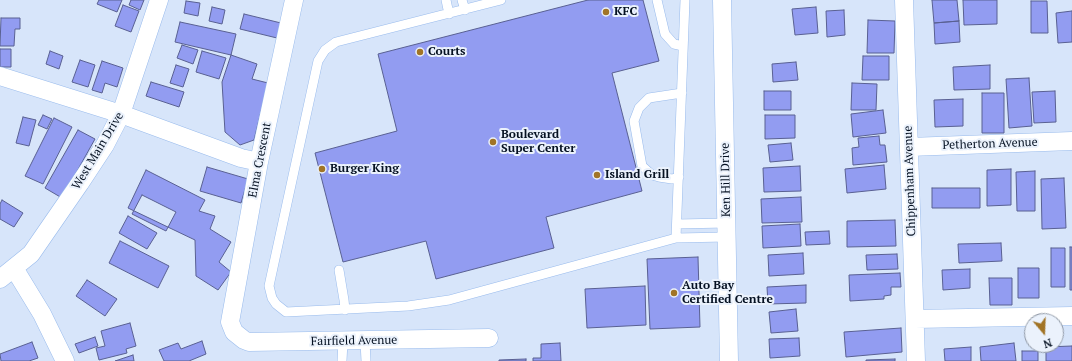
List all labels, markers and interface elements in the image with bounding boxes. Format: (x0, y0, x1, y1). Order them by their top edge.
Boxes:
place label: KFC (614, 5, 637, 19)
marker: KFC (601, 7, 611, 17)
place label: Courts (428, 45, 466, 59)
marker: Courts (415, 47, 425, 57)
street label: West Main Drive (69, 110, 127, 192)
street label: Elma Crescent (246, 121, 274, 199)
street label: Chippenham Avenue (901, 125, 919, 237)
place label: Boulevard Super Center (501, 128, 575, 156)
street label: Petherton Avenue (942, 135, 1038, 153)
marker: Boulevard Super Center (488, 137, 498, 147)
street label: Ken Hill Drive (718, 143, 734, 217)
place label: Burger King (330, 162, 399, 176)
marker: Burger King (317, 164, 327, 174)
place label: Island Grill (605, 168, 669, 182)
marker: Island Grill (592, 170, 602, 180)
place label: Auto Bay Certified Centre (682, 279, 773, 307)
marker: Auto Bay Certified Centre (669, 288, 679, 298)
north arrow (1024, 313, 1064, 353)
street label: Fairfield Avenue (311, 333, 397, 349)
text: N (1041, 335, 1054, 351)

